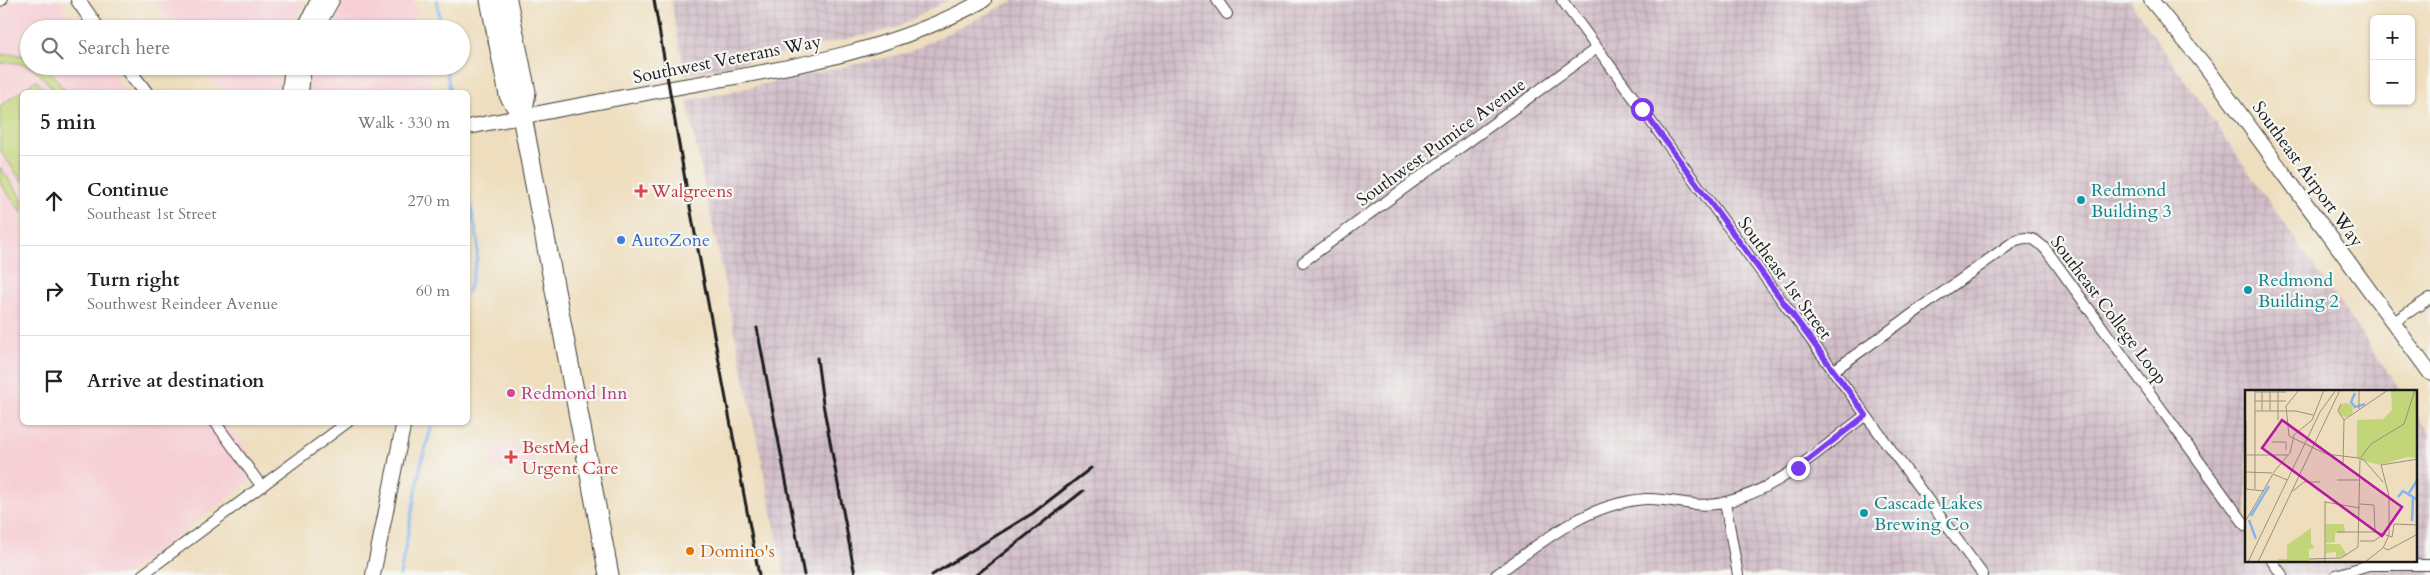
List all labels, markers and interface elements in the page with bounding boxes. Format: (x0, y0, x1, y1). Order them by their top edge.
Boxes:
map controls (2370, 15, 2415, 105)
button: + (2370, 15, 2415, 60)
search box (20, 20, 470, 75)
street label: Southwest Veterans Way (631, 29, 824, 90)
icon: search (38, 34, 66, 62)
text: Search here (78, 35, 170, 61)
button: − (2370, 60, 2415, 105)
street label: Southwest Pumice Avenue (1352, 72, 1531, 212)
street label: Southeast Airport Way (2246, 96, 2369, 253)
route start (1631, 98, 1654, 121)
text: 5 min (40, 108, 96, 137)
text: Walk · 330 m (358, 112, 450, 134)
text: Continue (87, 177, 169, 203)
place label: Redmond Building 3 (2091, 178, 2172, 224)
place label: Walgreens (650, 179, 733, 204)
marker: Walgreens (635, 185, 647, 197)
icon: ahead (40, 187, 68, 215)
text: 270 m (408, 190, 450, 212)
marker: Redmond Building 3 (2075, 194, 2087, 206)
text: Southeast 1st Street (87, 203, 217, 225)
street label: Southeast 1st Street (1732, 212, 1838, 345)
place label: AutoZone (631, 228, 710, 253)
street label: Southeast College Loop (2044, 231, 2173, 390)
marker: AutoZone (615, 234, 627, 246)
text: Turn right (87, 267, 179, 293)
place label: Redmond Building 2 (2258, 268, 2339, 314)
icon: right (40, 277, 68, 305)
text: 60 m (416, 280, 450, 302)
marker: Redmond Building 2 (2242, 284, 2254, 296)
text: Southwest Reindeer Avenue (87, 293, 278, 315)
icon: arrive (40, 367, 68, 395)
text: Arrive at destination (87, 368, 264, 394)
place label: Redmond Inn (521, 381, 628, 406)
marker: Redmond Inn (505, 387, 517, 399)
inset map (2245, 390, 2418, 562)
place label: BestMed Urgent Care (522, 435, 619, 481)
marker: BestMed Urgent Care (504, 450, 518, 464)
route end (1787, 457, 1810, 480)
place label: Cascade Lakes Brewing Co (1874, 491, 1983, 537)
marker: Cascade Lakes Brewing Co (1858, 507, 1870, 519)
place label: Domino's (700, 539, 775, 564)
marker: Domino's (684, 545, 696, 557)

